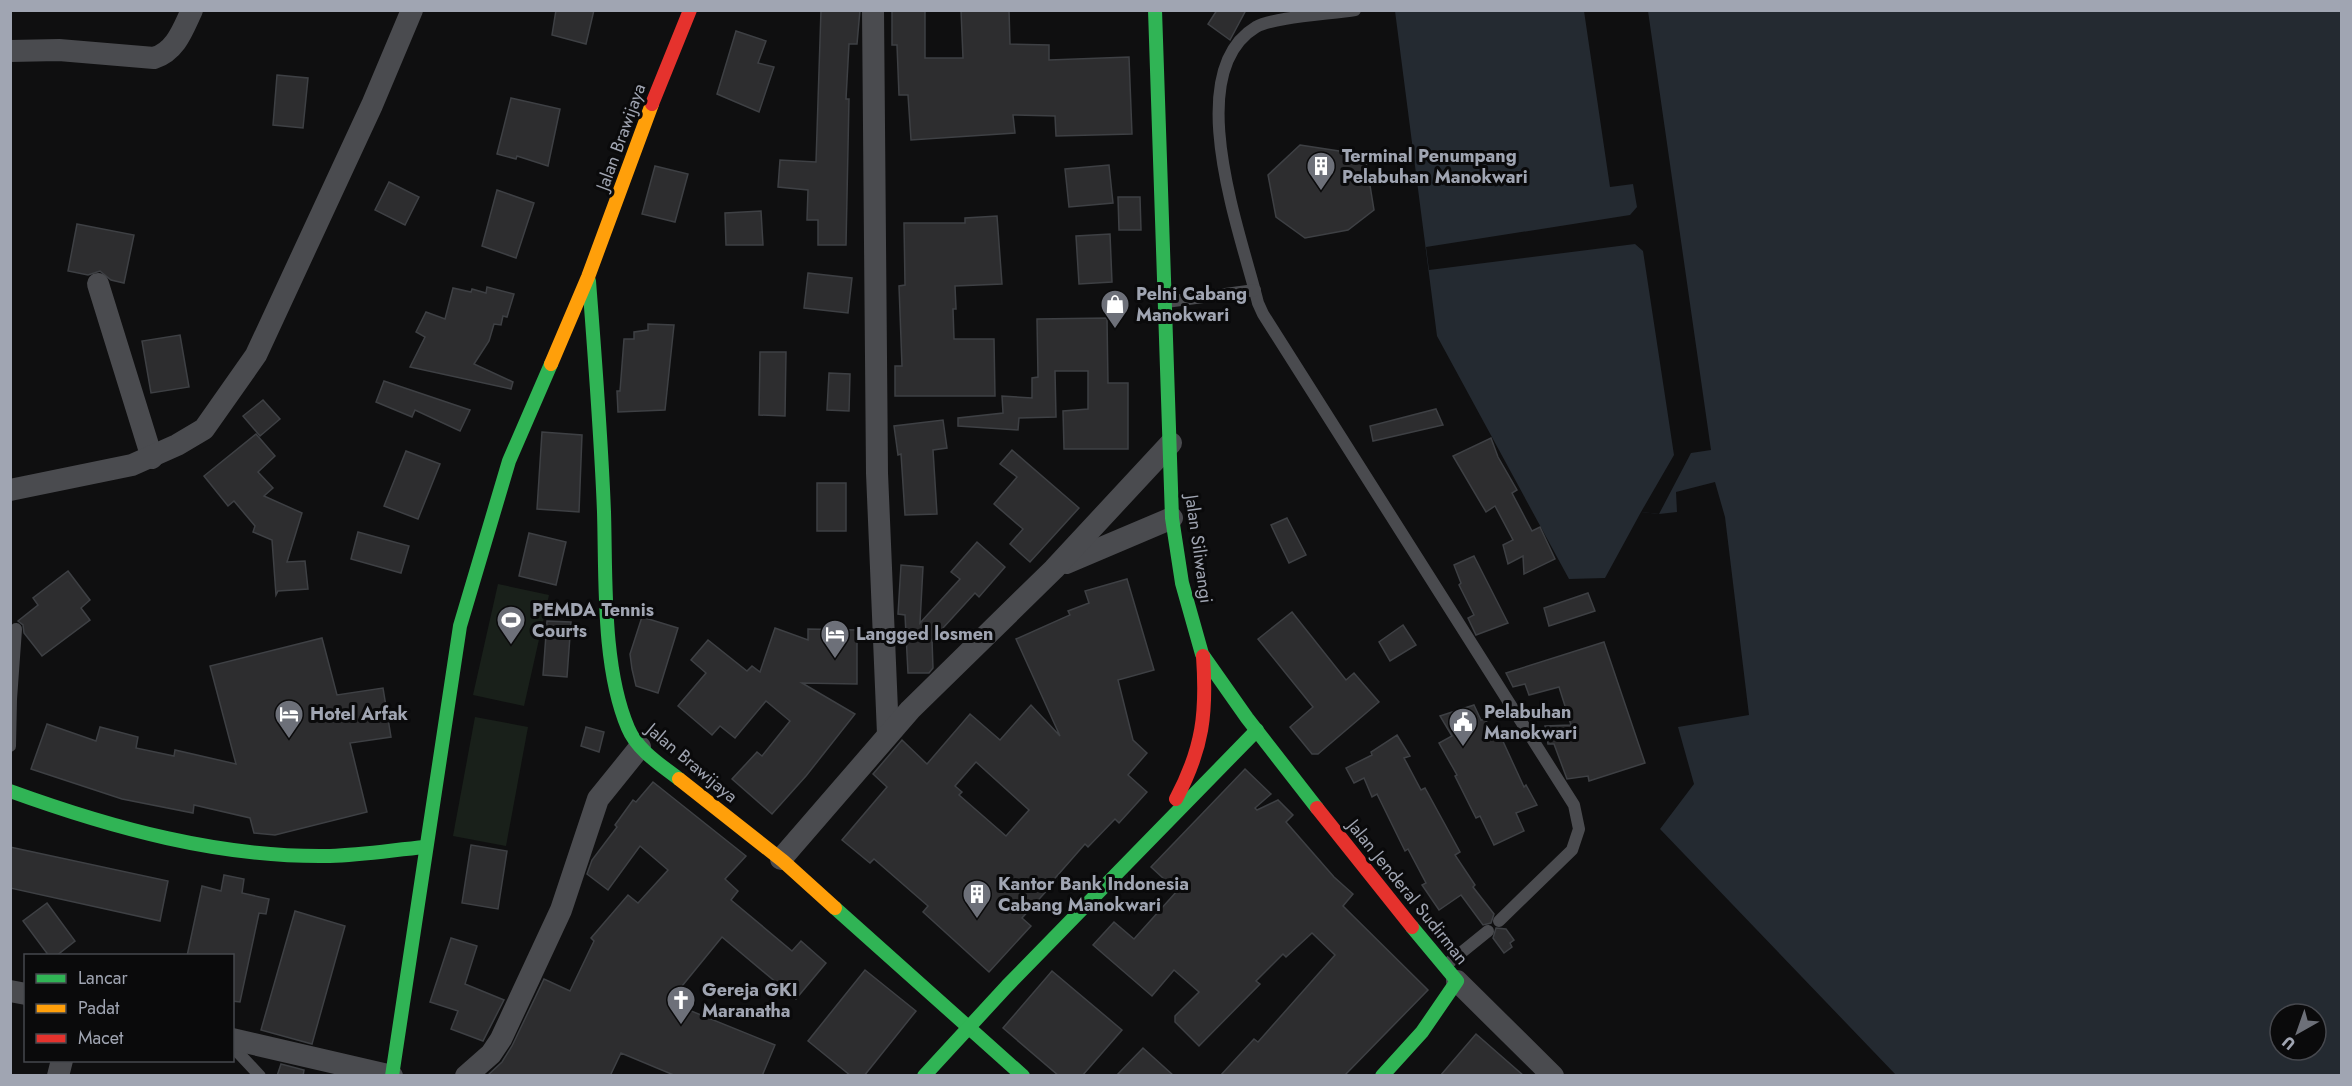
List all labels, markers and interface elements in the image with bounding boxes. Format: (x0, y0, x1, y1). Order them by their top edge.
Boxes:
street label: Jalan Brawijaya (589, 80, 652, 196)
place label: Terminal Penumpang Pelabuhan Manokwari (1342, 143, 1528, 190)
building icon: Terminal Penumpang Pelabuhan Manokwari (1305, 150, 1337, 192)
place label: Pelni Cabang Manokwari (1136, 281, 1247, 328)
shop icon: Pelni Cabang Manokwari (1099, 288, 1131, 330)
street label: Jalan Siliwangi (1178, 491, 1219, 605)
place label: PEMDA Tennis Courts (532, 597, 654, 644)
sports icon: PEMDA Tennis Courts (495, 604, 527, 646)
hotel icon: Langged losmen (819, 618, 851, 660)
place label: Langged losmen (856, 621, 993, 647)
hotel icon: Hotel Arfak (273, 698, 305, 740)
place label: Pelabuhan Manokwari (1484, 699, 1577, 746)
place label: Hotel Arfak (310, 701, 409, 727)
public building icon: Pelabuhan Manokwari (1447, 706, 1479, 748)
street label: Jalan Brawijaya (639, 716, 743, 809)
street label: Jalan Jenderal Sudirman (1340, 812, 1475, 970)
place label: Kantor Bank Indonesia Cabang Manokwari (998, 871, 1189, 918)
building icon: Kantor Bank Indonesia Cabang Manokwari (961, 878, 993, 920)
legend (24, 954, 234, 1062)
text: Lancar (78, 965, 128, 991)
place label: Gereja GKI Maranatha (702, 977, 797, 1024)
church icon: Gereja GKI Maranatha (665, 984, 697, 1026)
text: Padat (78, 995, 120, 1021)
north arrow (2268, 1002, 2328, 1062)
text: Macet (78, 1025, 124, 1051)
text: U (2277, 1031, 2300, 1056)

